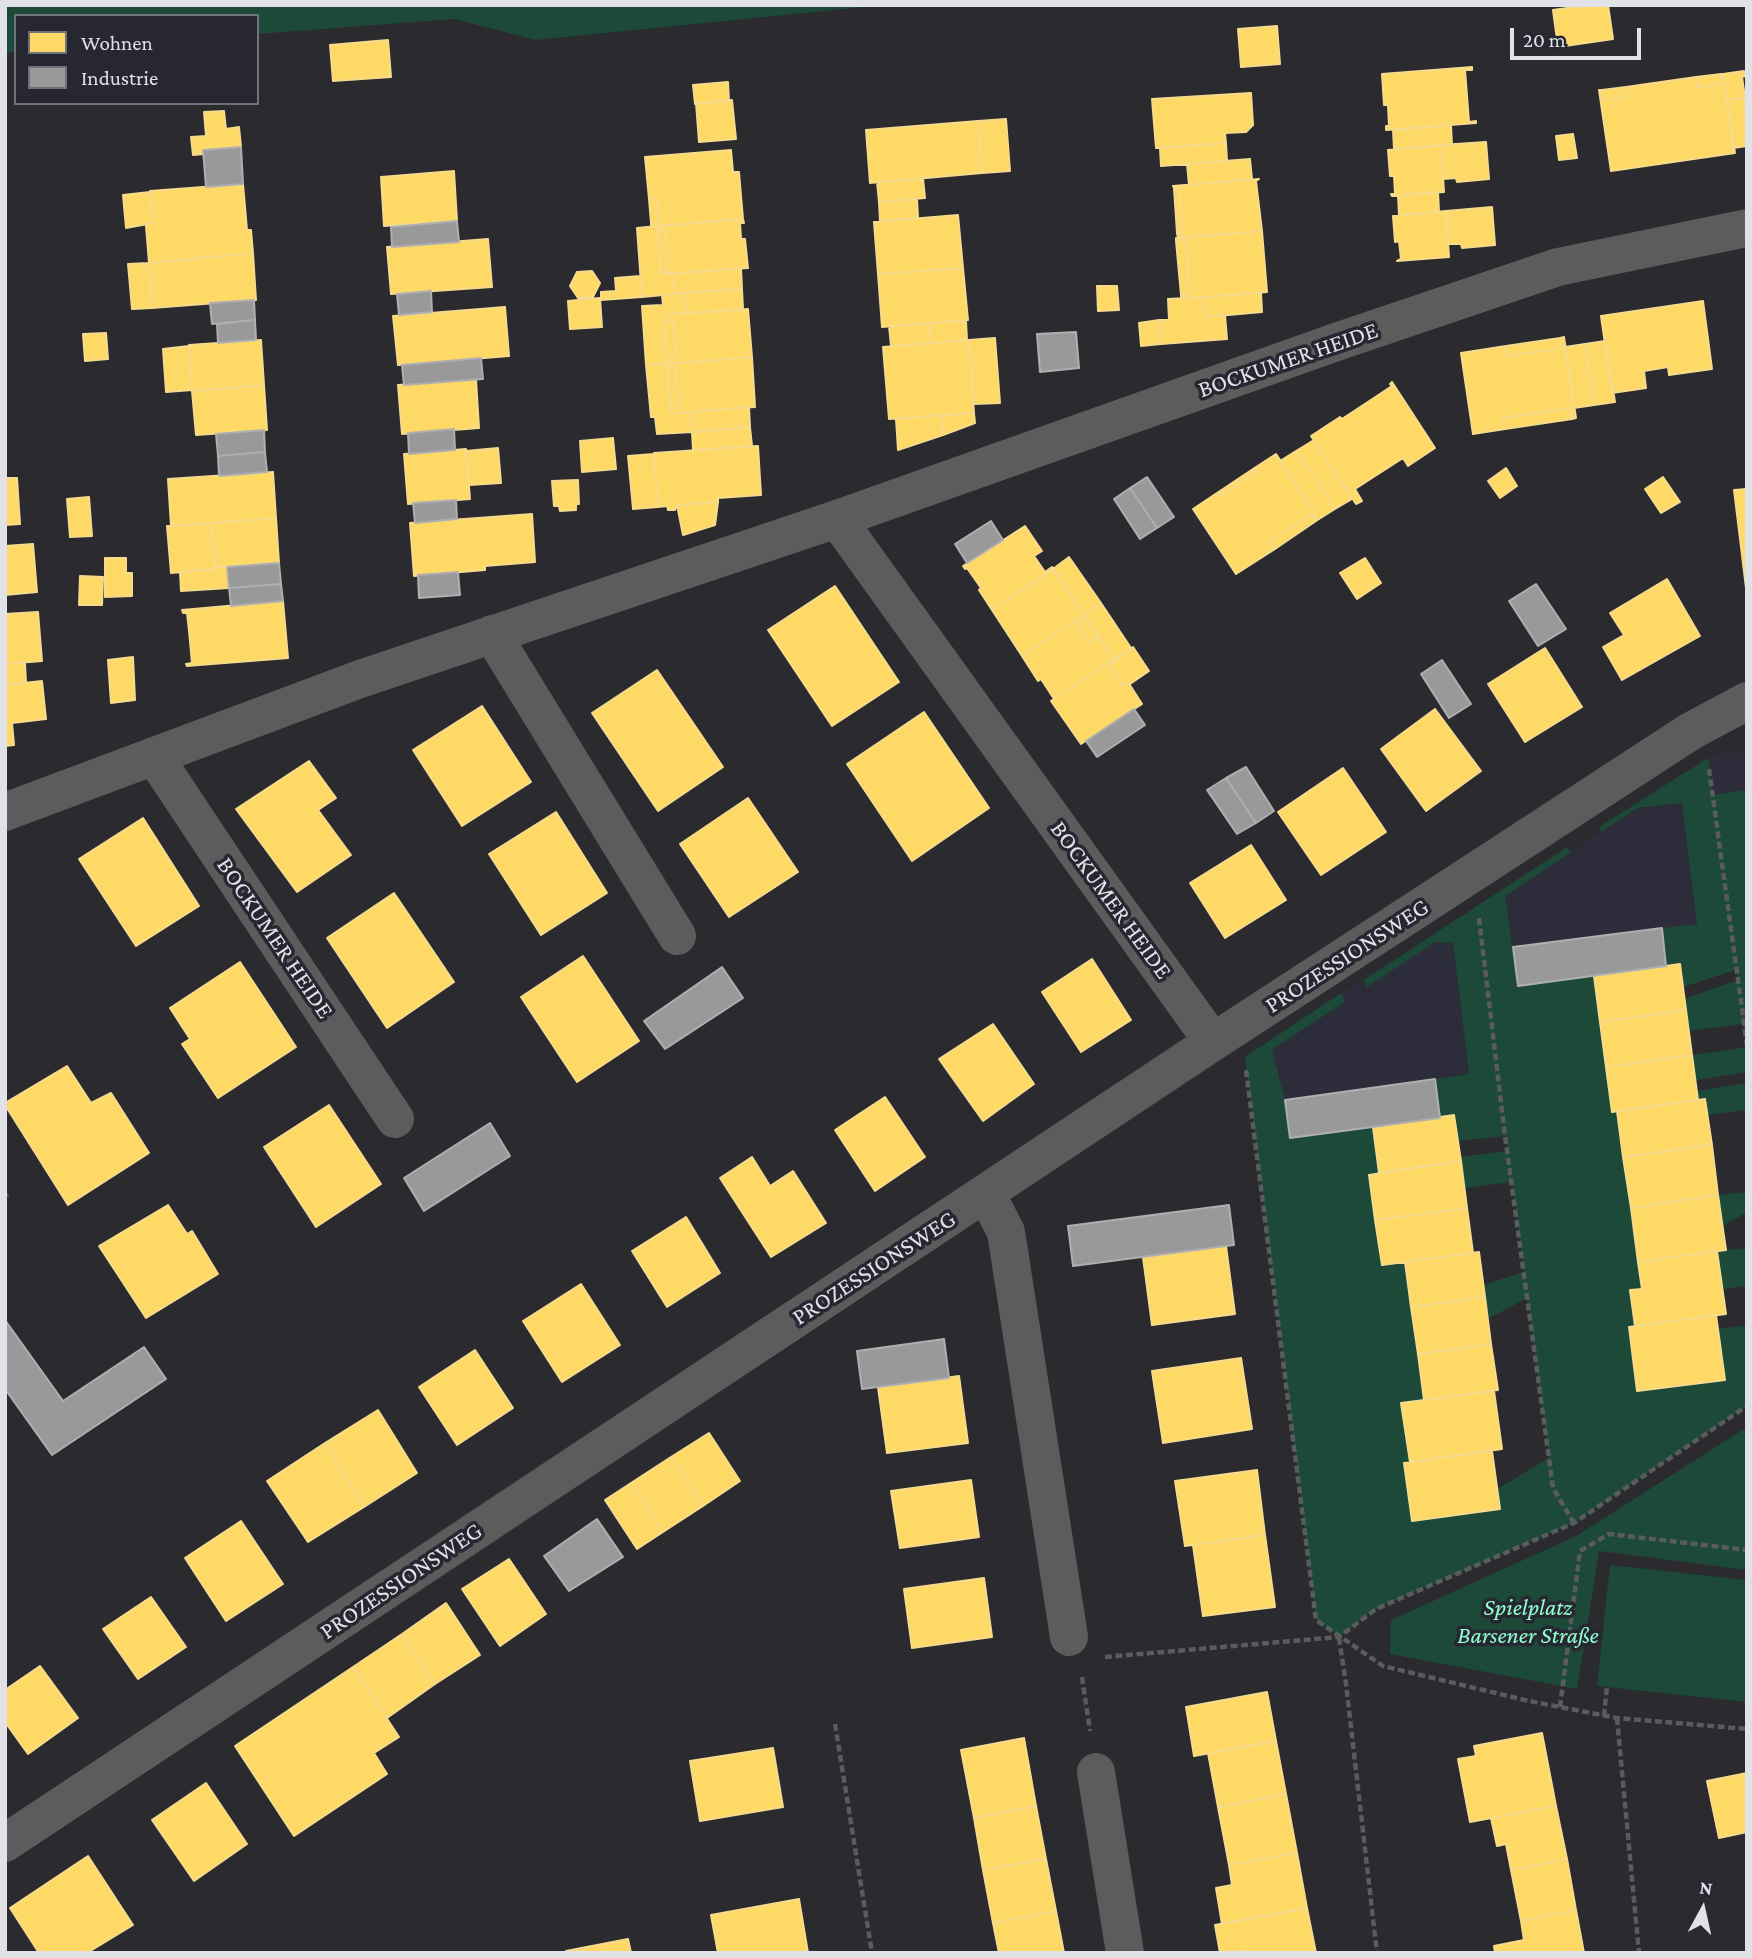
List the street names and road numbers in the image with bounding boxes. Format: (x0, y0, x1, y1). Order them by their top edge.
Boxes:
street label: BOCKUMER HEIDE (1194, 316, 1382, 404)
street label: BOCKUMER HEIDE (1044, 815, 1178, 985)
street label: BOCKUMER HEIDE (210, 852, 340, 1024)
street label: PROZESSIONSWEG (1260, 892, 1434, 1020)
street label: PROZESSIONSWEG (787, 1204, 961, 1332)
street label: PROZESSIONSWEG (315, 1516, 487, 1646)

